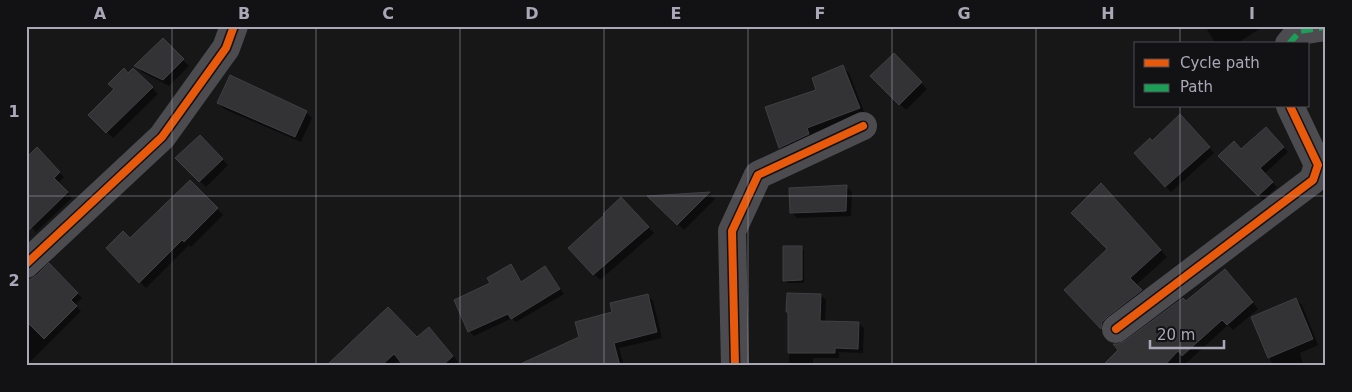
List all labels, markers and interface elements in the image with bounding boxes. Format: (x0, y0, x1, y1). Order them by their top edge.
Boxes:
text: A (94, 4, 107, 23)
text: B (238, 4, 250, 23)
text: C (382, 4, 394, 23)
text: D (525, 4, 539, 23)
text: E (671, 4, 681, 23)
text: F (815, 4, 825, 23)
text: G (957, 4, 971, 23)
text: H (1101, 4, 1115, 23)
text: I (1249, 4, 1255, 23)
legend (1134, 42, 1310, 108)
text: Cycle path (1180, 54, 1260, 72)
text: Path (1180, 78, 1213, 96)
text: 1 (8, 102, 20, 121)
text: 2 (8, 271, 20, 290)
scale bar (1150, 317, 1223, 349)
text: 20 m (1157, 326, 1195, 344)

